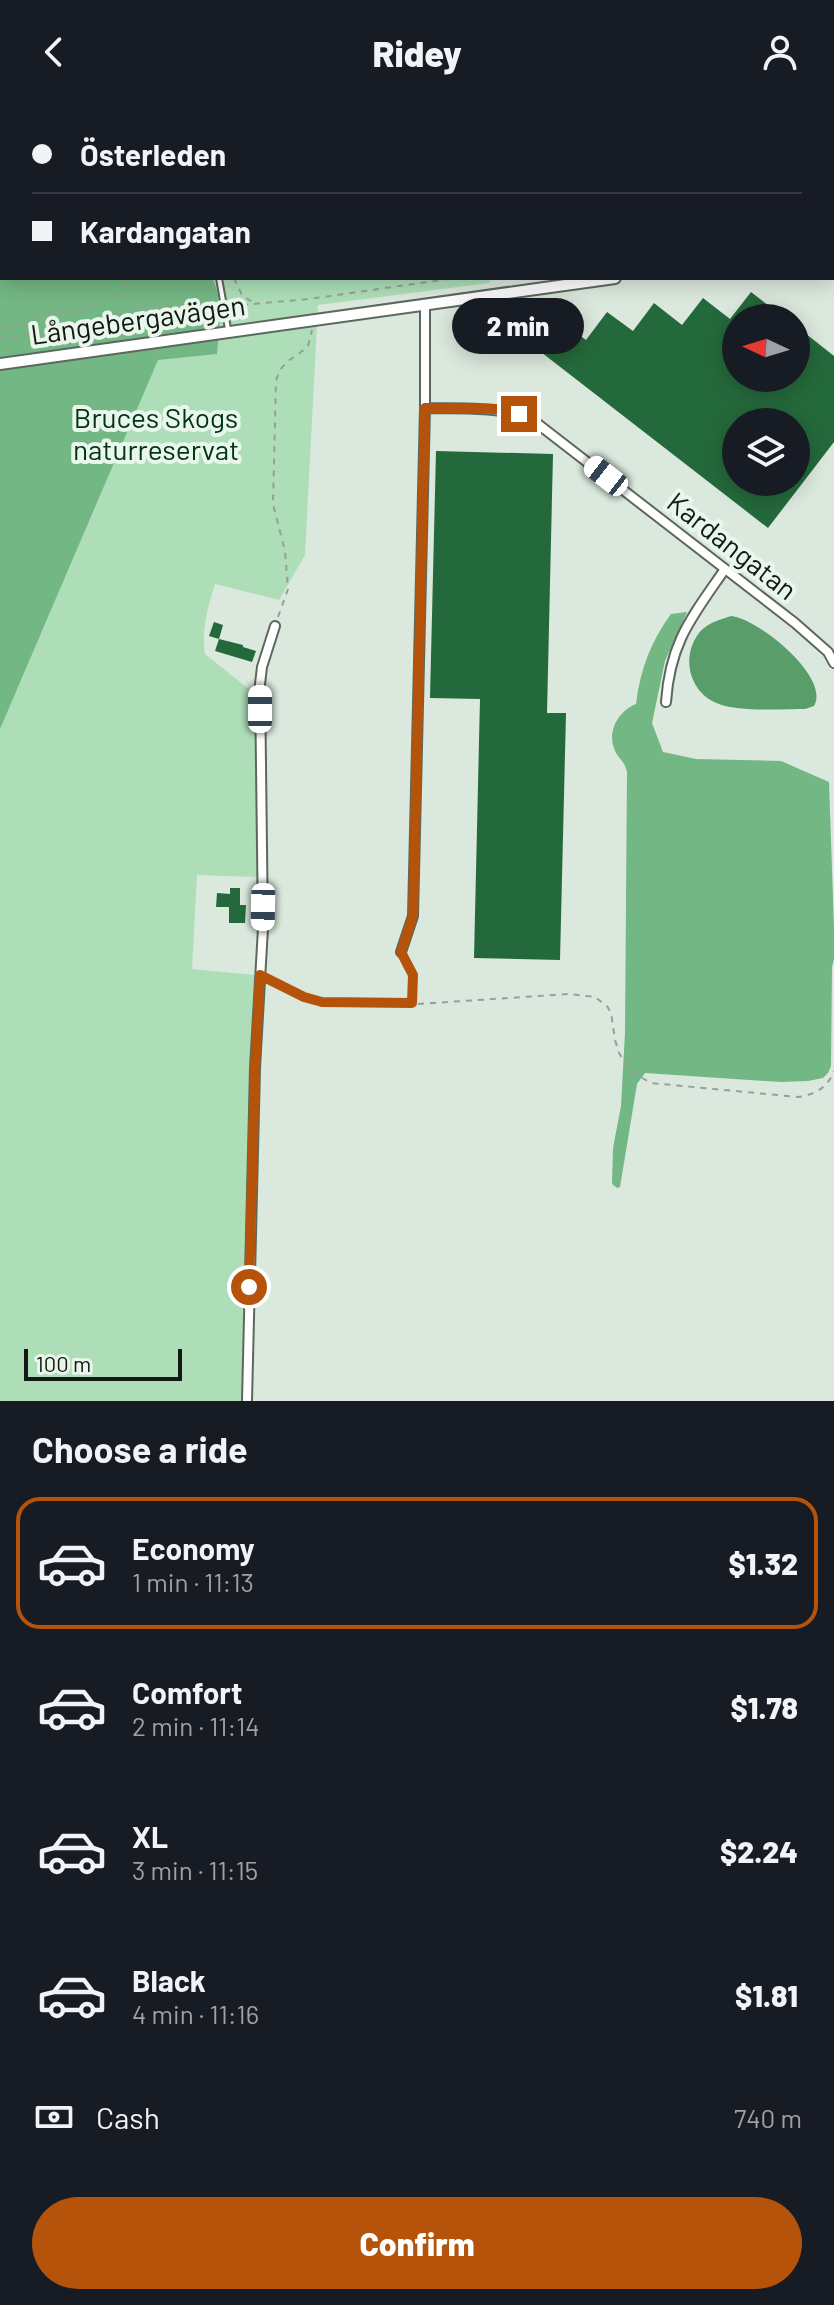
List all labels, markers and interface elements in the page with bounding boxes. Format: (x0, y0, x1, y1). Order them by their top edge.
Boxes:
icon: back (32, 30, 76, 74)
icon: person (758, 30, 802, 74)
text: Ridey (372, 31, 462, 74)
text: Österleden (80, 136, 226, 172)
text: Kardangatan (80, 213, 251, 249)
street label: Långebergavägen (28, 287, 247, 351)
callout: 2 min (453, 298, 585, 354)
north arrow (722, 304, 810, 392)
map controls (722, 304, 810, 496)
text: 2 min (487, 310, 549, 341)
route end (501, 396, 537, 432)
park label: Bruces Skogs naturreservat (73, 400, 239, 466)
button: layers (722, 408, 810, 496)
car (580, 452, 632, 500)
street label: Kardangatan (661, 484, 804, 606)
car (248, 685, 272, 733)
car (251, 883, 275, 931)
route start (231, 1269, 267, 1305)
scale bar (24, 1345, 182, 1381)
text: 100 m (36, 1350, 91, 1376)
text: Choose a ride (32, 1427, 248, 1470)
icon: car (36, 1527, 108, 1599)
text: Economy (132, 1530, 255, 1566)
text: $1.32 (729, 1545, 798, 1581)
text: 1 min · 11:13 (132, 1566, 254, 1597)
icon: car (36, 1671, 108, 1743)
text: Comfort (132, 1674, 242, 1710)
text: $1.78 (730, 1689, 798, 1725)
text: 2 min · 11:14 (132, 1710, 260, 1741)
icon: car (36, 1815, 108, 1887)
text: XL (132, 1818, 168, 1854)
text: $2.24 (720, 1833, 798, 1869)
text: 3 min · 11:15 (132, 1854, 258, 1885)
icon: car (36, 1959, 108, 2031)
text: Black (132, 1962, 206, 1998)
text: $1.81 (735, 1977, 798, 2013)
text: 4 min · 11:16 (132, 1998, 259, 2029)
icon: cash (32, 2095, 76, 2139)
text: Cash (96, 2099, 160, 2135)
text: 740 m (734, 2102, 802, 2133)
button: Confirm (32, 2197, 802, 2289)

